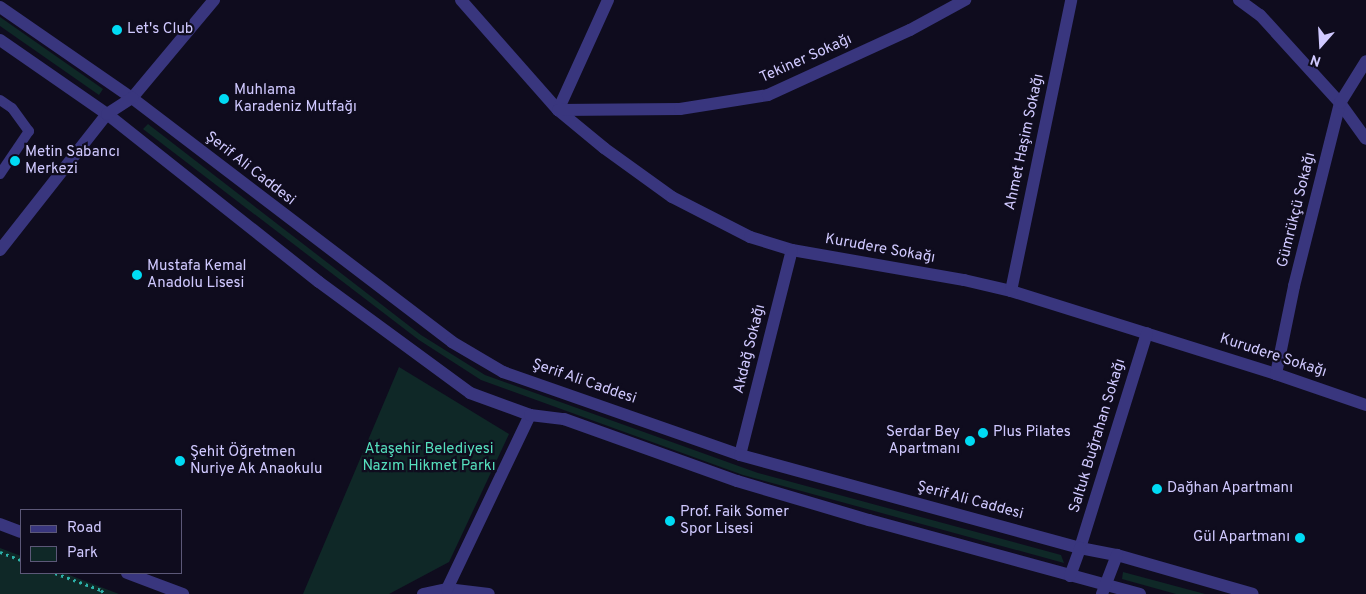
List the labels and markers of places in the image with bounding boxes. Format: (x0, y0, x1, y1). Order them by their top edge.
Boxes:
place label: Let's Club (127, 21, 193, 39)
marker: Let's Club (111, 24, 123, 36)
place label: Muhlama Karadeniz Mutfağı (234, 81, 357, 116)
marker: Muhlama Karadeniz Mutfağı (218, 93, 230, 105)
place label: Metin Sabancı Merkezi (25, 143, 120, 178)
marker: Metin Sabancı Merkezi (9, 155, 21, 167)
place label: Mustafa Kemal Anadolu Lisesi (147, 257, 247, 292)
marker: Mustafa Kemal Anadolu Lisesi (131, 269, 143, 281)
place label: Serdar Bey Apartmanı (886, 423, 960, 458)
place label: Plus Pilates (993, 424, 1071, 442)
marker: Plus Pilates (977, 427, 989, 439)
marker: Serdar Bey Apartmanı (964, 435, 976, 447)
place label: Şehit Öğretmen Nuriye Ak Anaokulu (190, 443, 324, 478)
marker: Şehit Öğretmen Nuriye Ak Anaokulu (174, 455, 186, 467)
place label: Dağhan Apartmanı (1167, 480, 1294, 498)
marker: Dağhan Apartmanı (1151, 483, 1163, 495)
place label: Prof. Faik Somer Spor Lisesi (680, 503, 789, 538)
marker: Prof. Faik Somer Spor Lisesi (664, 515, 676, 527)
place label: Gül Apartmanı (1192, 529, 1290, 547)
marker: Gül Apartmanı (1294, 532, 1306, 544)

